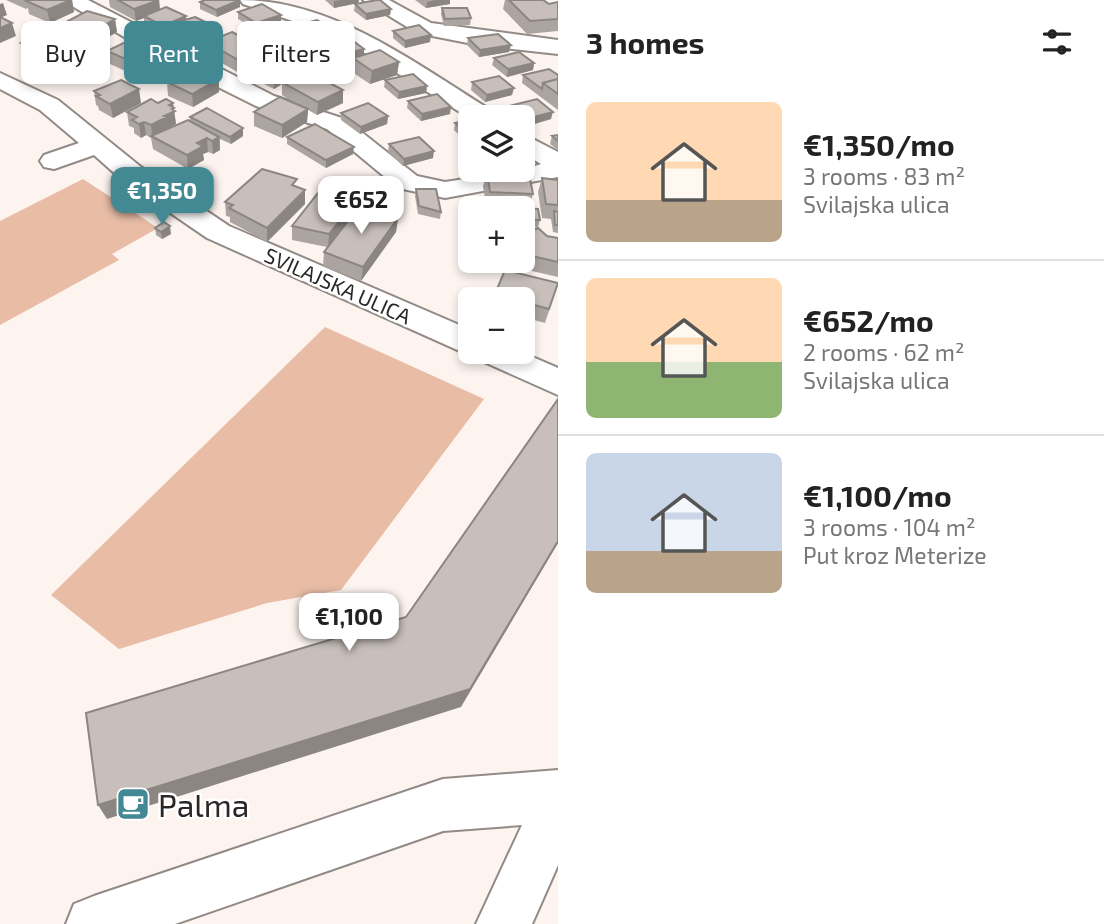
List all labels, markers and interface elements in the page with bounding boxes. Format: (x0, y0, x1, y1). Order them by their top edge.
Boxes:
chip: Buy (21, 21, 110, 84)
chip: Rent (124, 21, 223, 84)
chip: Filters (237, 21, 355, 84)
icon: filters (1038, 23, 1076, 61)
text: 3 homes (586, 24, 705, 60)
map controls (458, 105, 535, 364)
button: layers (458, 105, 535, 182)
text: €1,350/mo (803, 126, 955, 162)
icon: home (642, 130, 726, 214)
text: 3 rooms · 83 m² (803, 162, 965, 190)
pin: €1,350 (105, 168, 219, 227)
text: €1,350 (127, 176, 197, 204)
pin: €652 (320, 176, 402, 236)
text: €652 (334, 185, 388, 213)
text: Svilajska ulica (803, 190, 950, 218)
button: + (458, 196, 535, 273)
street label: SVILAJSKA ULICA (261, 241, 415, 329)
button: − (458, 287, 535, 364)
text: €652/mo (803, 302, 934, 338)
icon: home (642, 306, 726, 390)
text: 2 rooms · 62 m² (803, 338, 965, 366)
text: Svilajska ulica (803, 366, 950, 394)
text: €1,100/mo (803, 477, 952, 513)
icon: home (642, 481, 726, 565)
text: 3 rooms · 104 m² (803, 513, 975, 541)
text: Put kroz Meterize (803, 541, 987, 569)
pin: €1,100 (292, 594, 406, 653)
text: €1,100 (315, 602, 383, 630)
cafe icon: Palma (114, 785, 152, 823)
place label: Palma (158, 785, 249, 823)

